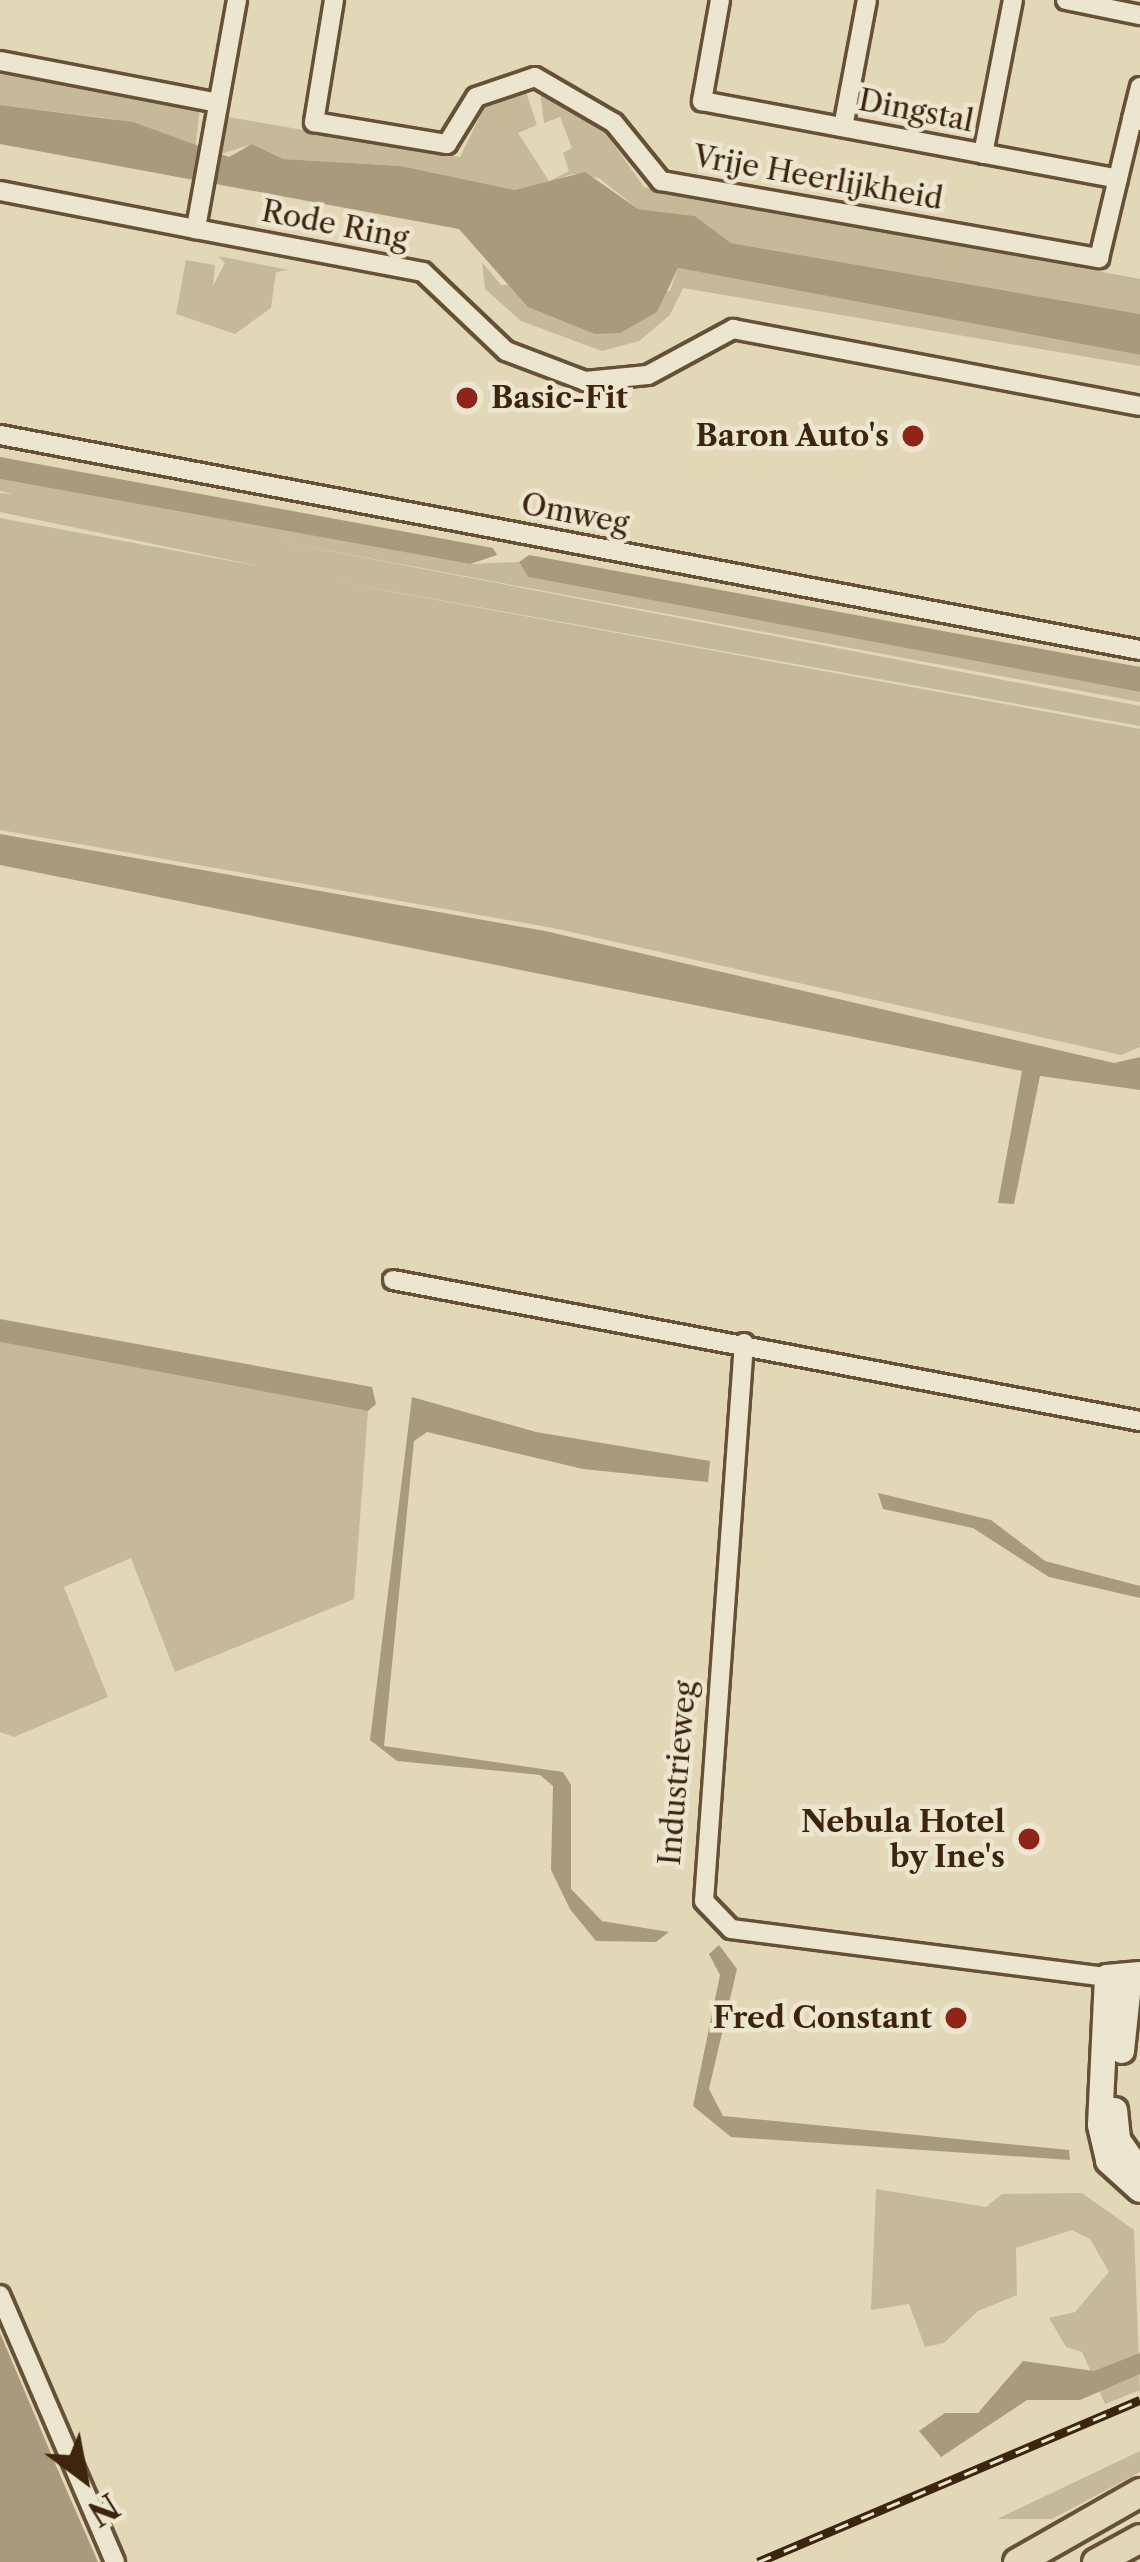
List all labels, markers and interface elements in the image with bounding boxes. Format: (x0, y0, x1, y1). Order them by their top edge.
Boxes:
street label: Dingstal (855, 82, 977, 140)
street label: Vrije Heerlijkheid (691, 138, 945, 218)
street label: Rode Ring (259, 193, 411, 257)
place label: Basic-Fit (491, 380, 628, 416)
marker: Basic-Fit (454, 385, 480, 411)
place label: Baron Auto's (694, 418, 889, 454)
marker: Baron Auto's (900, 423, 926, 449)
street label: Omweg (518, 486, 632, 542)
street label: Industrieweg (652, 1679, 704, 1867)
place label: Nebula Hotel by Ine's (801, 1804, 1005, 1874)
marker: Nebula Hotel by Ine's (1016, 1826, 1042, 1852)
place label: Fred Constant (713, 2000, 932, 2036)
marker: Fred Constant (943, 2005, 969, 2031)
north arrow (24, 2418, 144, 2538)
text: N (80, 2484, 126, 2534)

